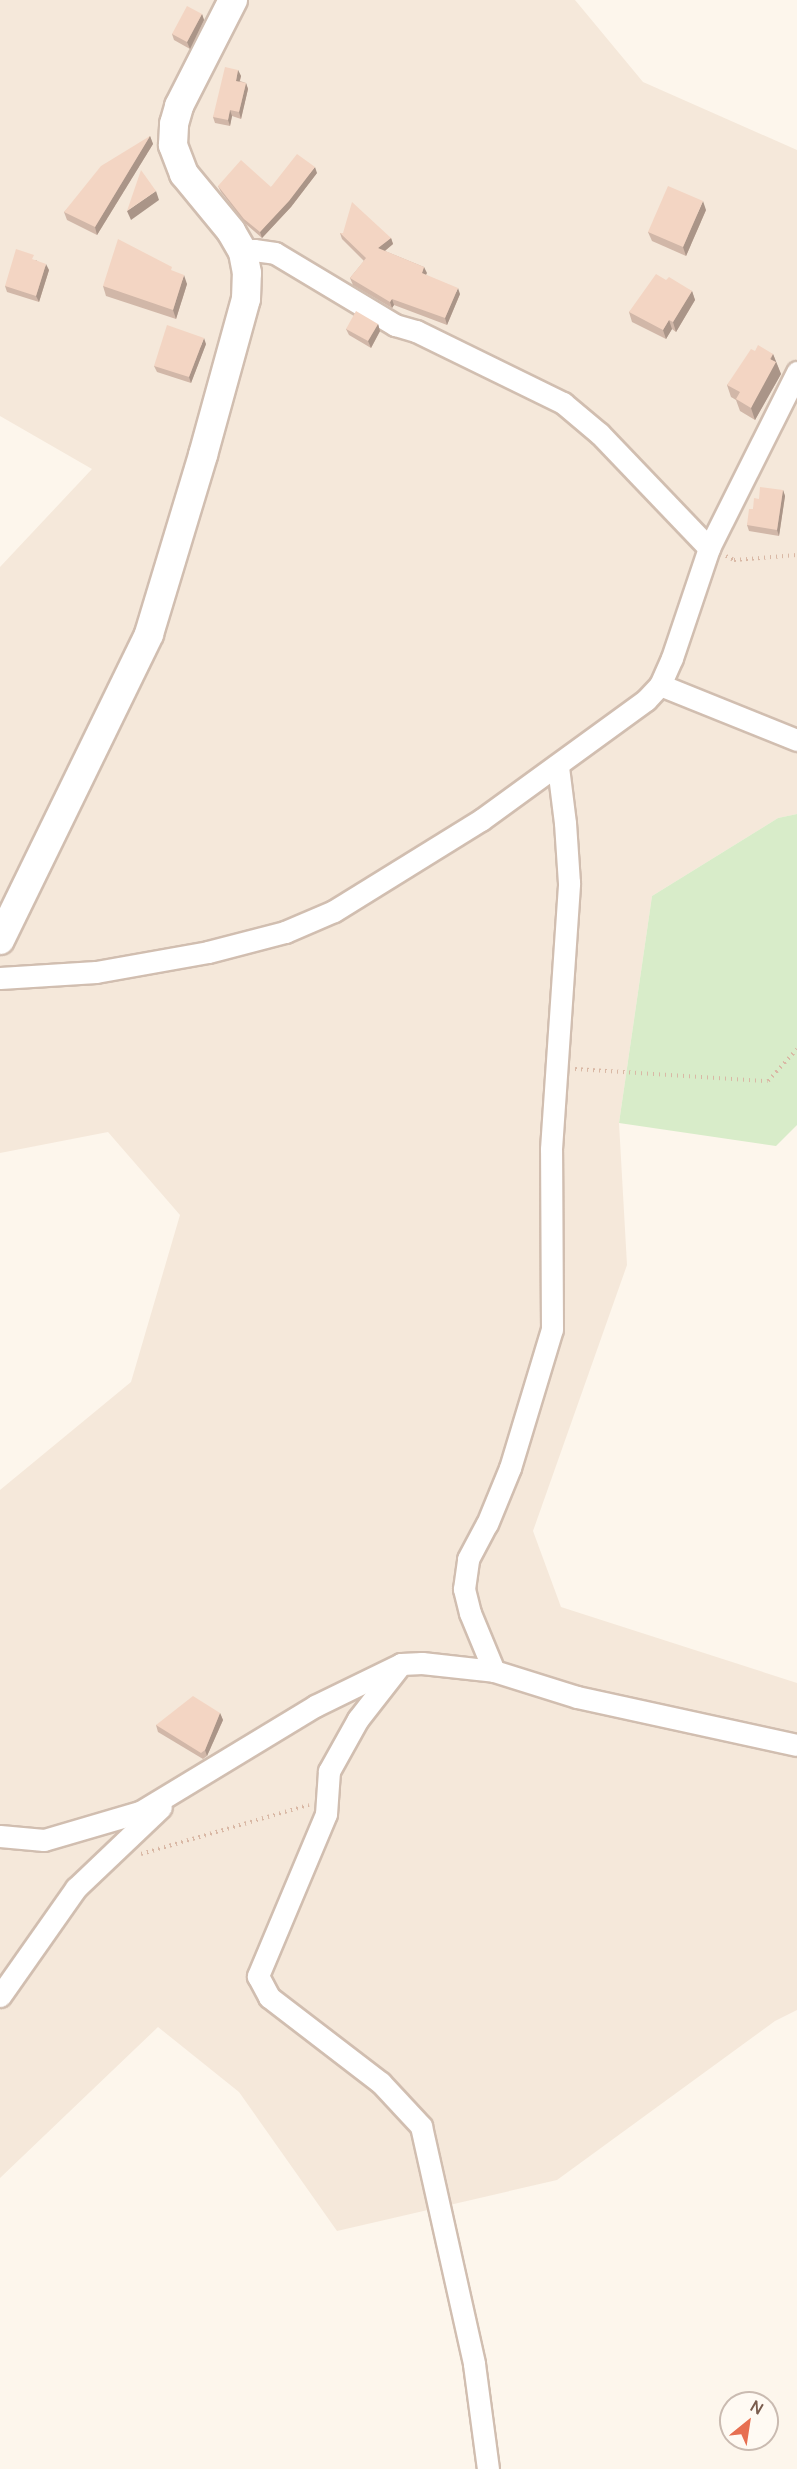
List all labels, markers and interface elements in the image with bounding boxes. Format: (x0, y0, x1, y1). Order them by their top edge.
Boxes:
north arrow (719, 2391, 779, 2451)
text: N (747, 2395, 767, 2420)

